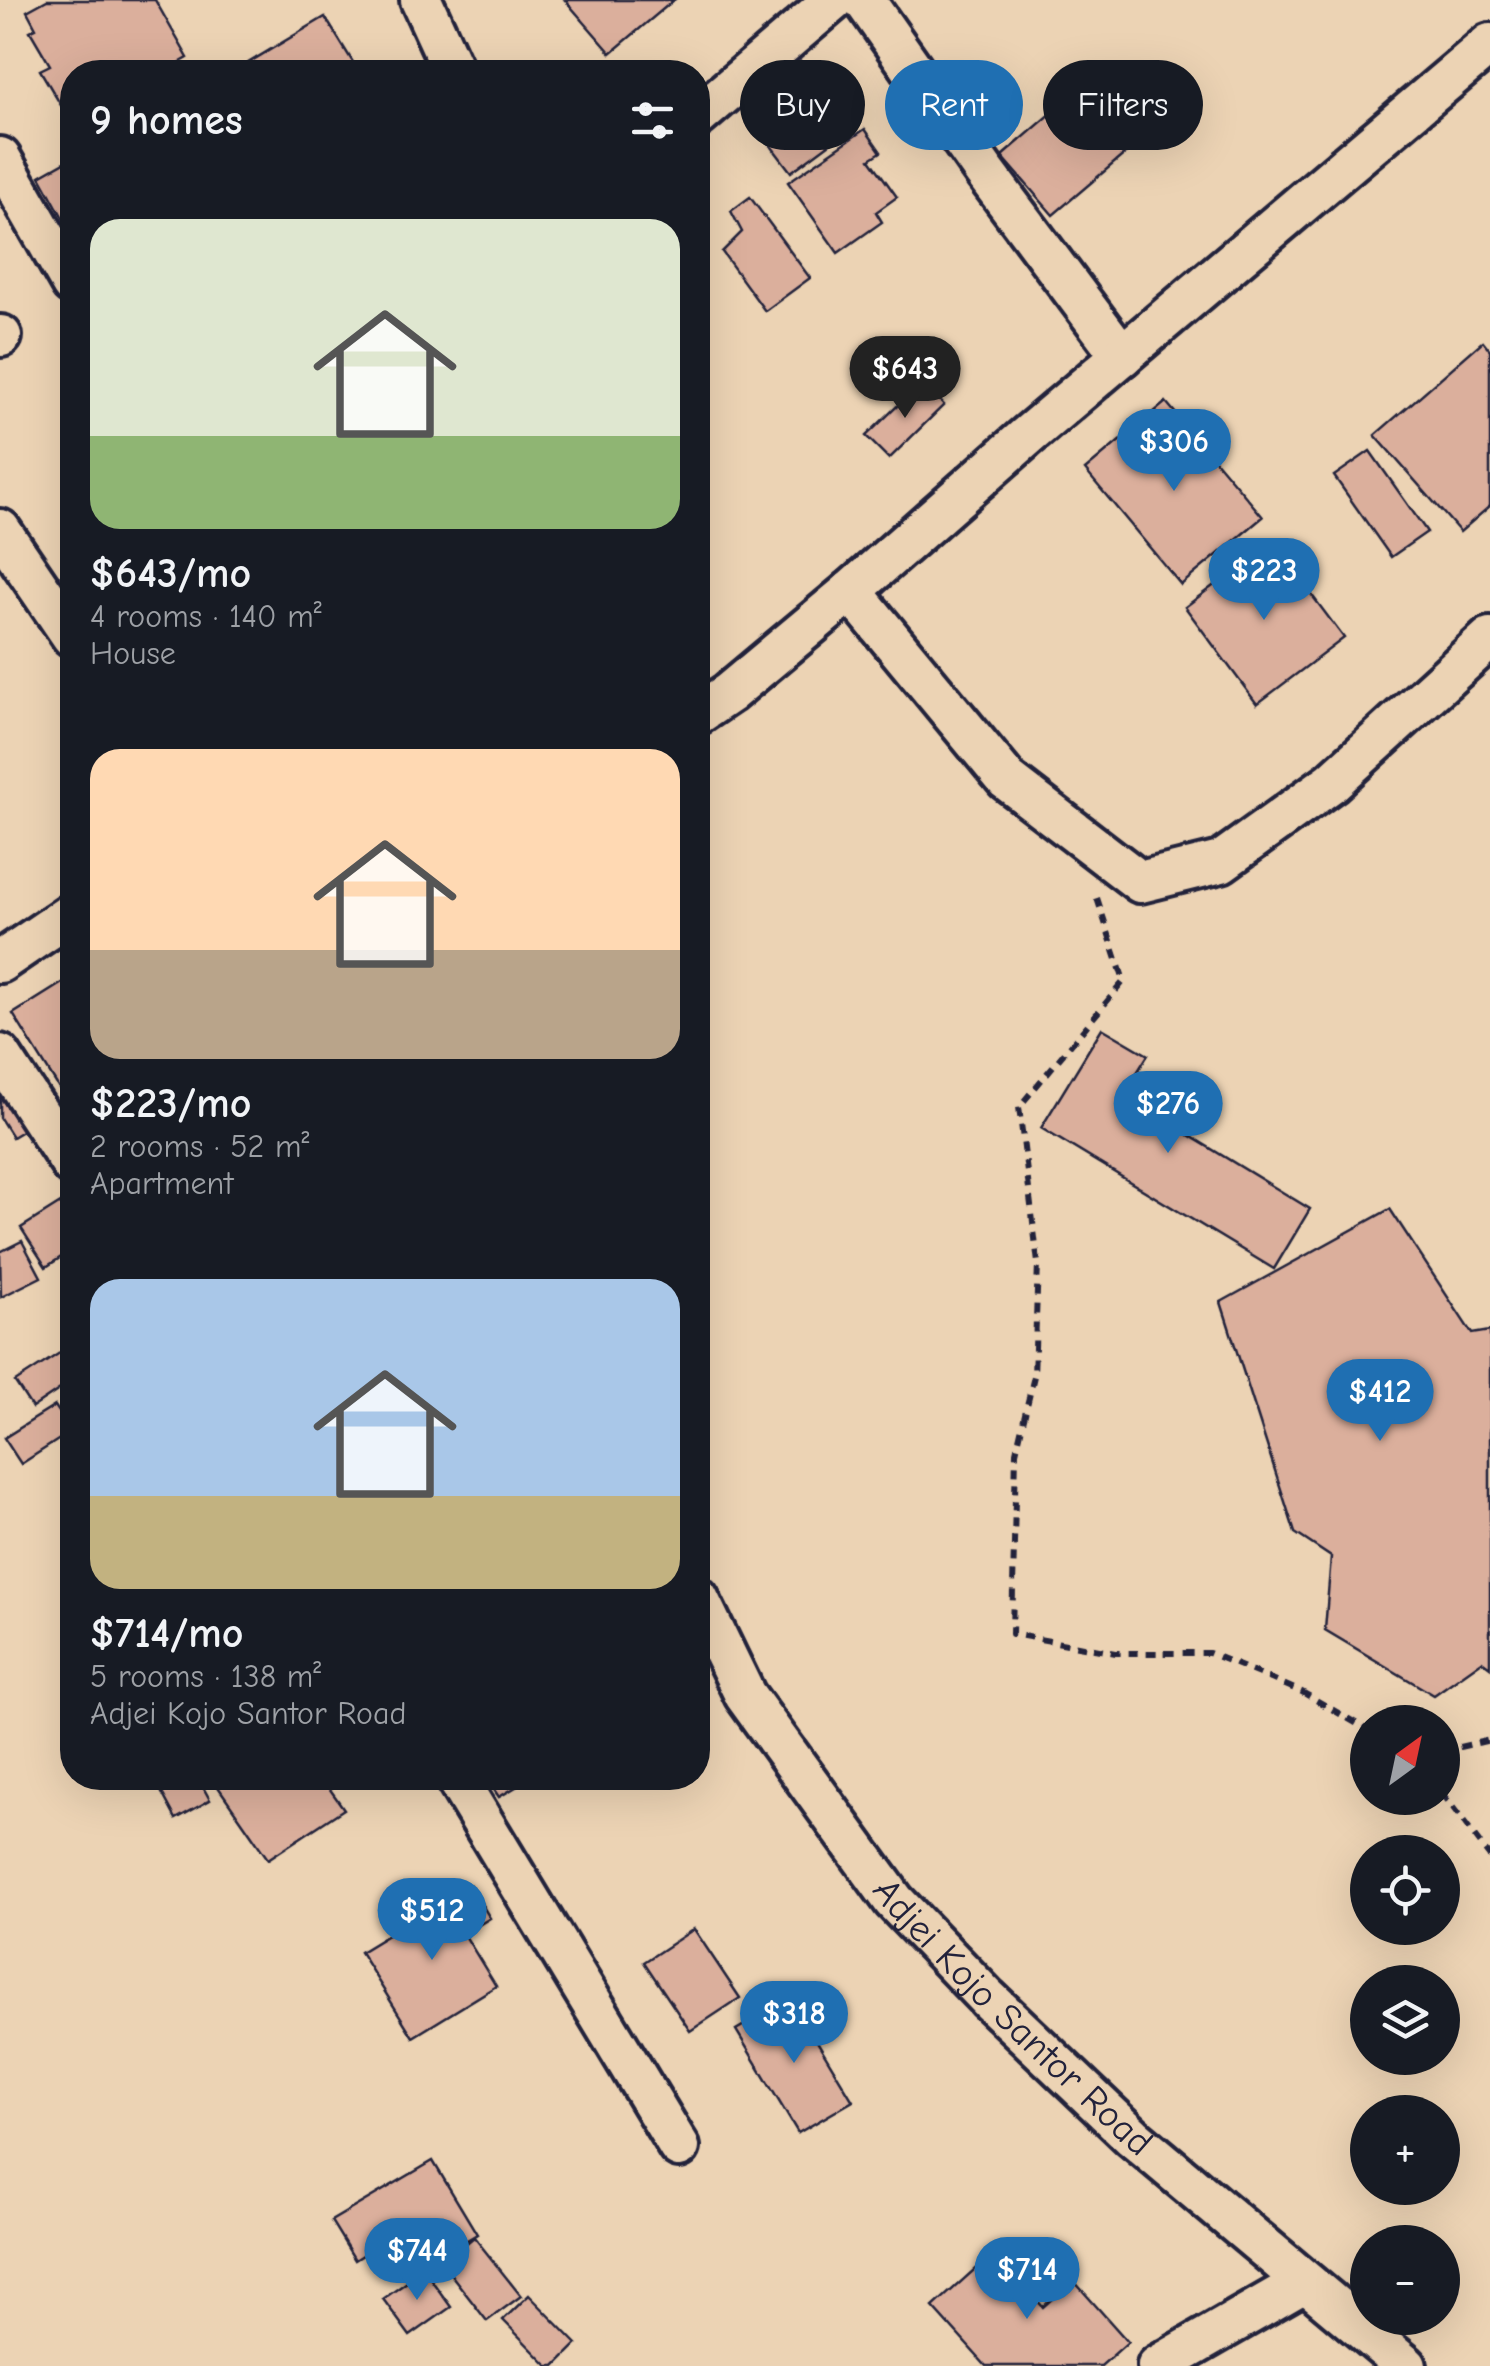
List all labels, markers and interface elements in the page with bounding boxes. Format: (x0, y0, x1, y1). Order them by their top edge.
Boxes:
chip: Buy (740, 60, 865, 150)
chip: Rent (885, 60, 1023, 150)
chip: Filters (1043, 60, 1203, 150)
icon: filters (625, 93, 680, 148)
text: 9 homes (90, 96, 243, 145)
icon: home (295, 284, 475, 464)
pin: $643 (846, 336, 964, 421)
text: $643 (872, 350, 938, 387)
pin: $306 (1115, 409, 1233, 494)
text: $306 (1139, 423, 1209, 460)
pin: $223 (1205, 538, 1323, 623)
text: $643/mo (90, 549, 251, 598)
text: $223 (1231, 552, 1297, 589)
text: 4 rooms · 140 m² (90, 598, 322, 635)
text: House (90, 635, 176, 672)
icon: home (295, 814, 475, 994)
pin: $276 (1109, 1071, 1227, 1156)
text: $223/mo (90, 1079, 251, 1128)
text: $276 (1136, 1085, 1200, 1122)
text: 2 rooms · 52 m² (90, 1128, 309, 1165)
text: Apartment (90, 1165, 233, 1202)
icon: home (295, 1344, 475, 1524)
pin: $412 (1321, 1359, 1439, 1444)
text: $412 (1349, 1373, 1411, 1410)
text: $714/mo (90, 1609, 244, 1658)
text: 5 rooms · 138 m² (90, 1658, 321, 1695)
text: Adjei Kojo Santor Road (90, 1695, 406, 1732)
north arrow (1350, 1705, 1460, 1815)
map controls (1350, 1705, 1460, 2335)
button: locate (1350, 1835, 1460, 1945)
street label: Adjei Kojo Santor Road (863, 1870, 1161, 2165)
pin: $512 (373, 1878, 491, 1963)
text: $512 (400, 1892, 464, 1929)
button: layers (1350, 1965, 1460, 2075)
pin: $318 (735, 1981, 853, 2066)
text: $318 (762, 1995, 826, 2032)
button: + (1350, 2095, 1460, 2205)
pin: $744 (358, 2218, 476, 2303)
button: − (1350, 2225, 1460, 2335)
text: $744 (386, 2232, 448, 2269)
pin: $714 (968, 2237, 1086, 2322)
text: $714 (997, 2251, 1057, 2288)

